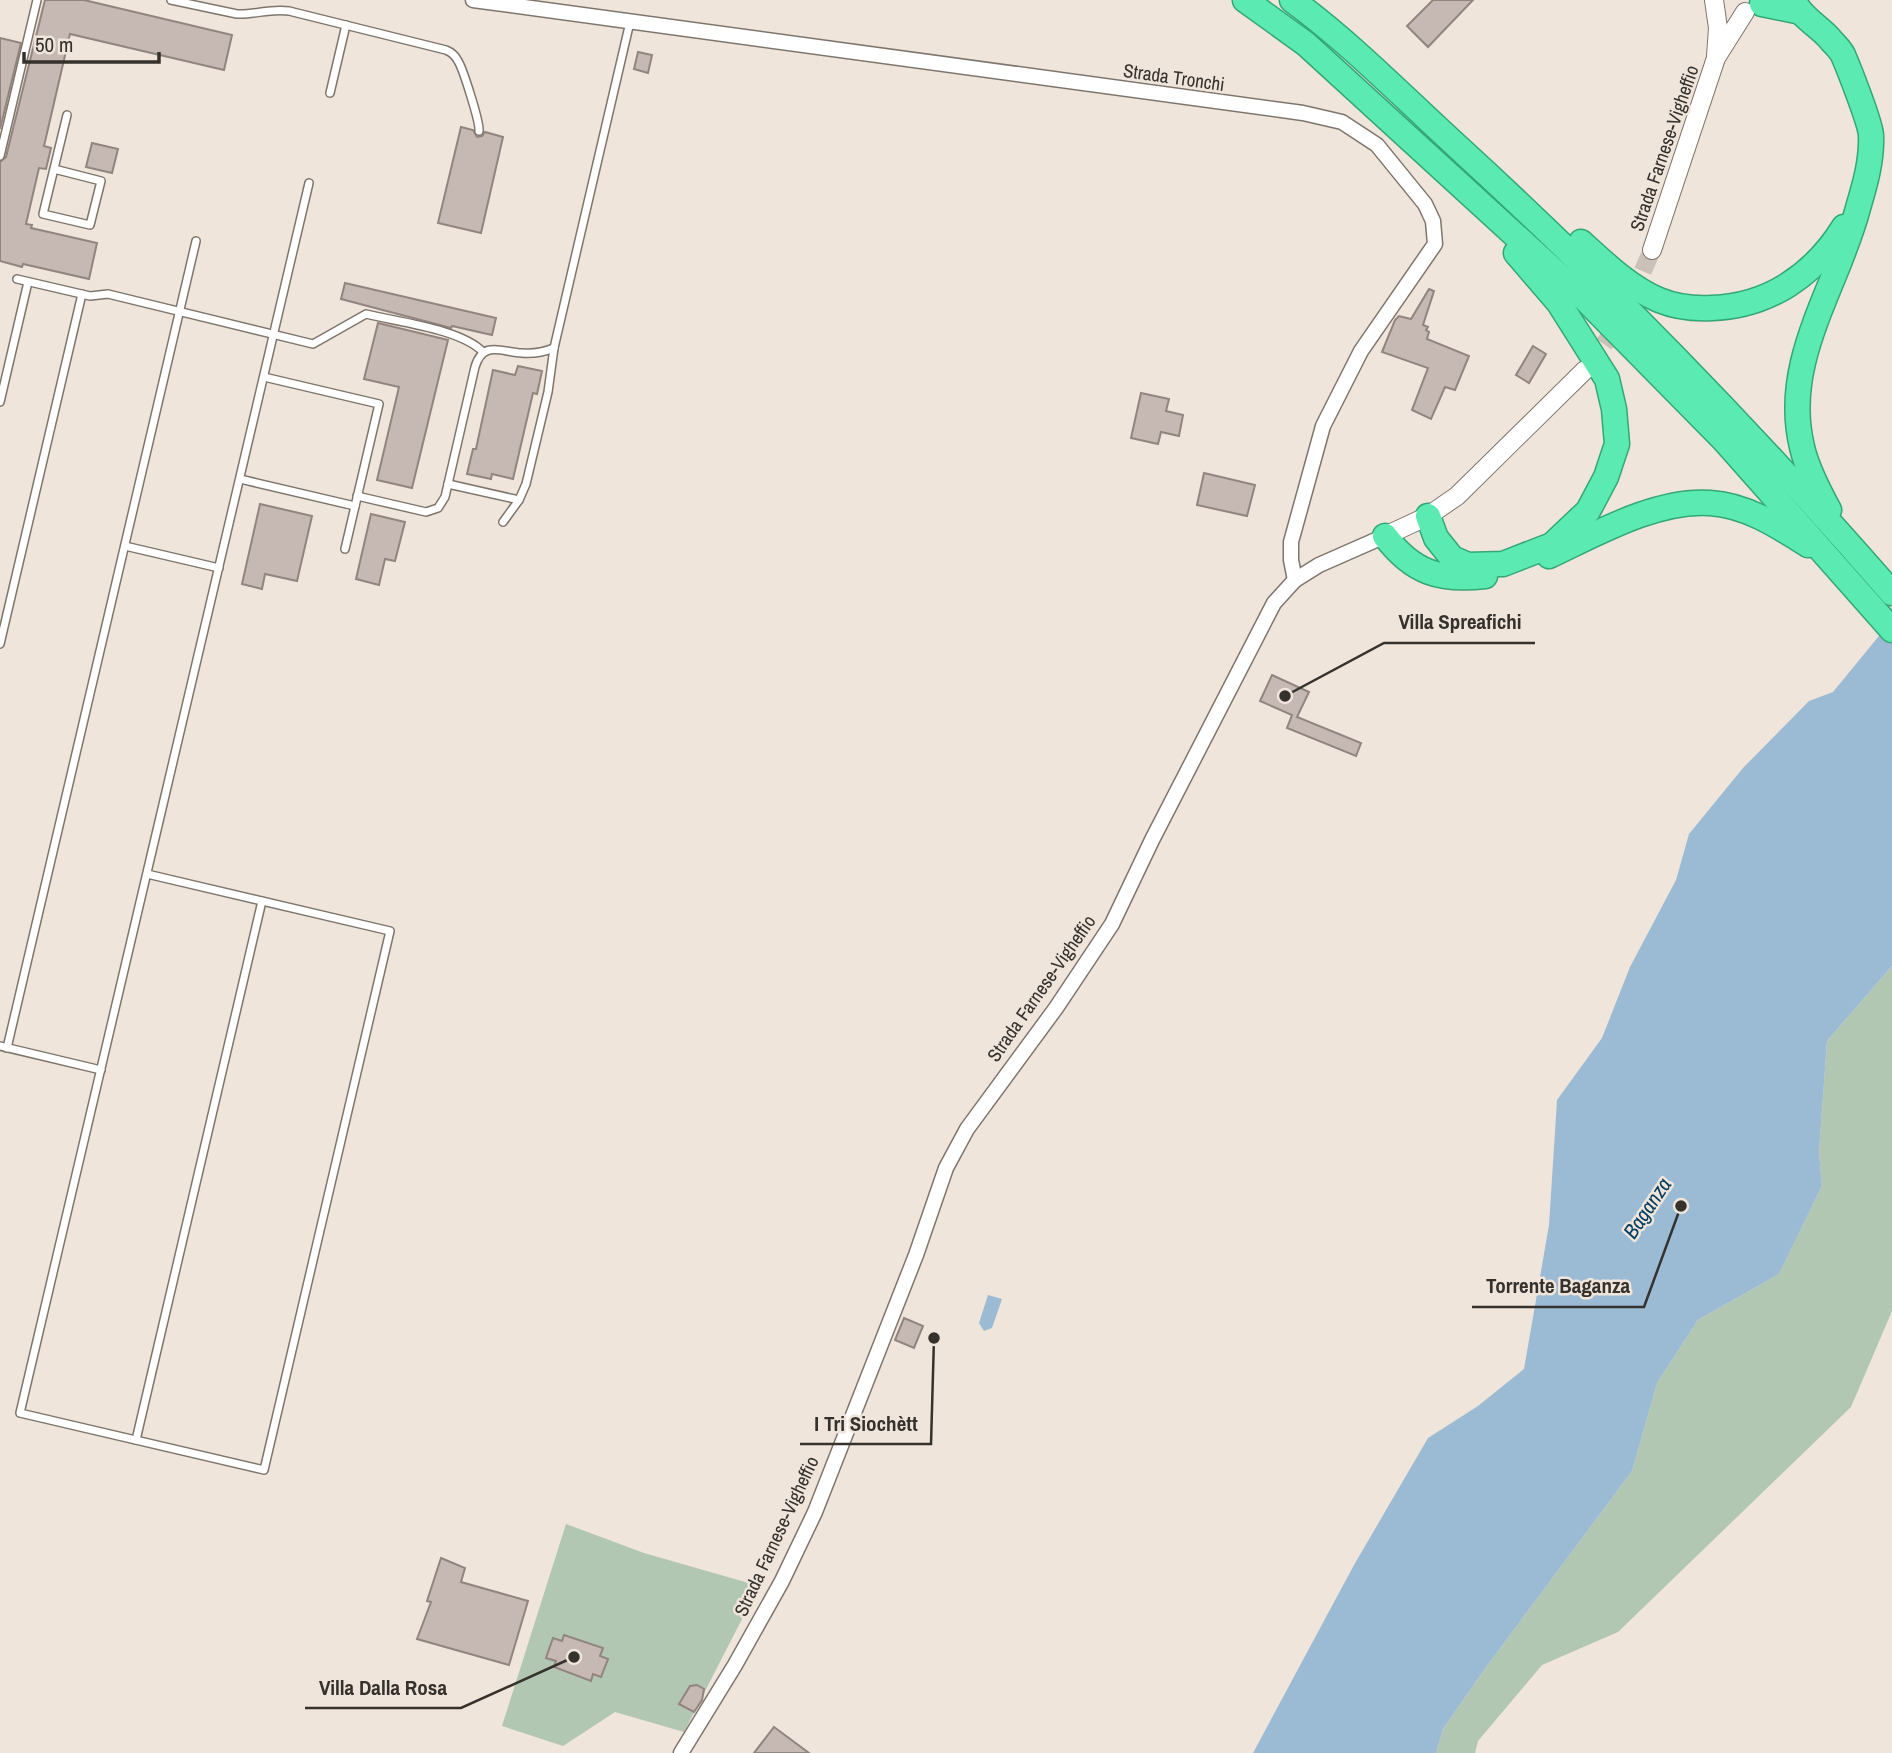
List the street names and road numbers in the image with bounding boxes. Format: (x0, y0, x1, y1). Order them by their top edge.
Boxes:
street label: Strada Tronchi (1122, 57, 1226, 97)
street label: Strada Farnese-Vigheffio (1623, 62, 1705, 234)
street label: Strada Farnese-Vigheffio (981, 909, 1101, 1067)
street label: Strada Farnese-Vigheffio (728, 1452, 824, 1620)

